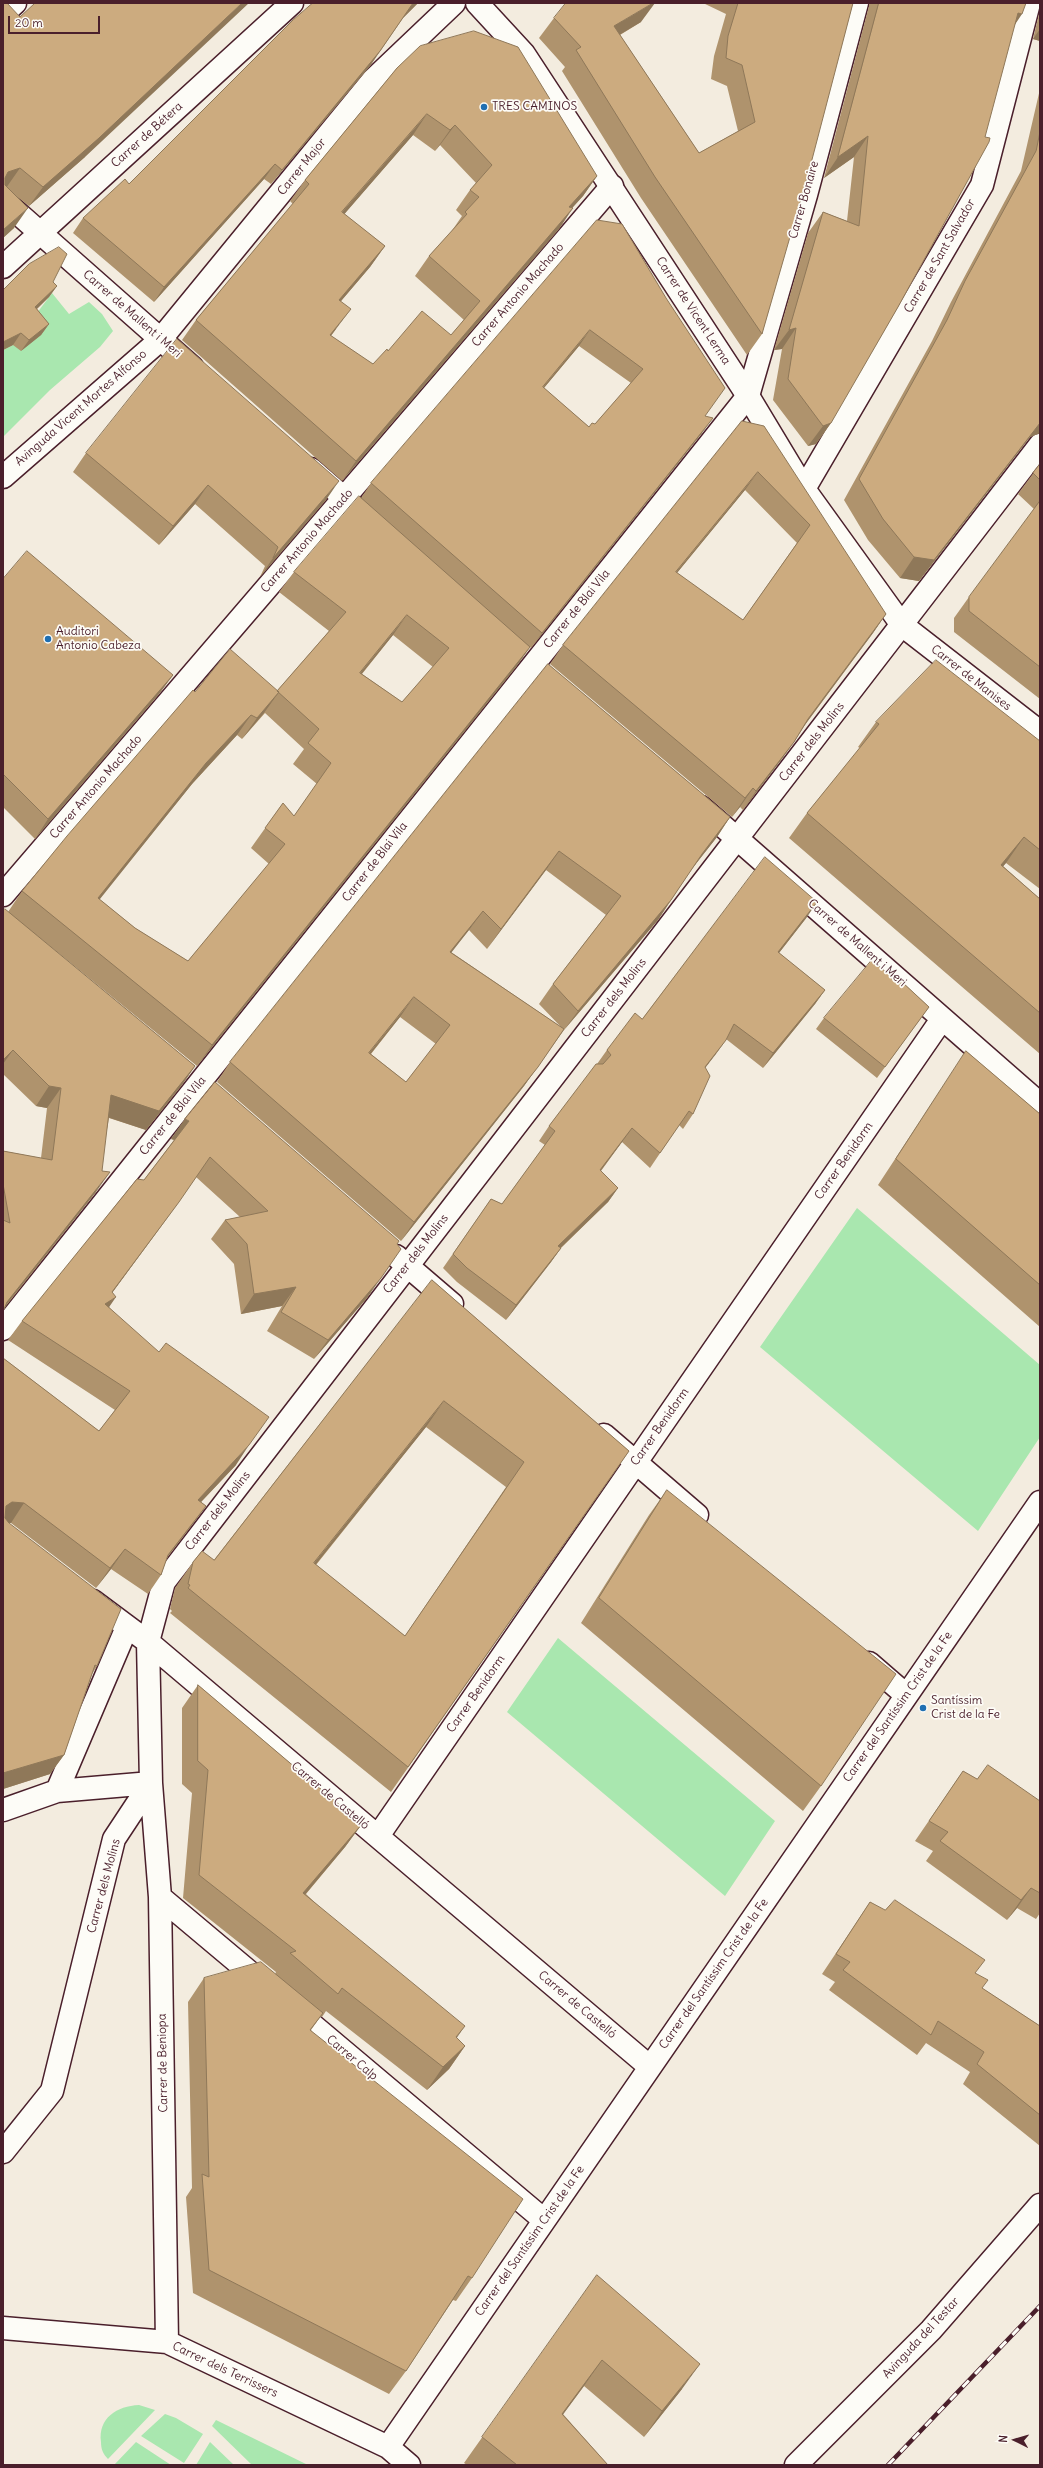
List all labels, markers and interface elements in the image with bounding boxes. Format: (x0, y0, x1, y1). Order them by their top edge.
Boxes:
scale bar (10, 8, 102, 34)
text: 20 m (15, 15, 43, 30)
street label: Carrer de Bétera (108, 99, 186, 171)
place label: TRES CAMINOS (492, 100, 577, 114)
marker: TRES CAMINOS (479, 102, 489, 112)
street label: Carrer Major (275, 136, 329, 198)
street label: Carrer Bonaire (786, 159, 822, 241)
street label: Carrer de Sant Salvador (901, 196, 979, 316)
street label: Carrer Antonio Machado (469, 240, 567, 350)
street label: Carrer de Vicent Lerma (653, 254, 733, 368)
street label: Carrer de Mallent i Meri (80, 267, 184, 361)
street label: Avinguda Vicent Mortes Alfonso (12, 347, 150, 469)
street label: Carrer Antonio Machado (258, 486, 356, 596)
street label: Carrer de Blai Vila (541, 567, 613, 651)
place label: Auditori Antonio Cabeza (56, 625, 141, 653)
marker: Auditori Antonio Cabeza (43, 634, 53, 644)
street label: Carrer de Manises (928, 642, 1014, 714)
street label: Carrer dels Molins (776, 699, 848, 785)
street label: Carrer Antonio Machado (47, 732, 145, 842)
street label: Carrer de Blai Vila (339, 819, 411, 905)
street label: Carrer de Mallent i Meri (805, 896, 909, 990)
street label: Carrer dels Molins (578, 955, 650, 1041)
street label: Carrer de Blai Vila (137, 1074, 209, 1158)
street label: Carrer Benidorm (812, 1119, 876, 1203)
street label: Carrer dels Molins (380, 1211, 452, 1297)
street label: Carrer Benidorm (628, 1385, 692, 1469)
street label: Carrer dels Molins (182, 1468, 254, 1554)
street label: Carrer del Santíssim Crist de la Fe (840, 1629, 956, 1785)
street label: Carrer Benidorm (444, 1652, 508, 1736)
place label: Santíssim Crist de la Fe (931, 1694, 1000, 1722)
marker: Santíssim Crist de la Fe (918, 1703, 928, 1713)
street label: Carrer de Castelló (288, 1759, 372, 1833)
street label: Carrer dels Molins (85, 1837, 123, 1935)
street label: Carrer del Santíssim Crist de la Fe (656, 1896, 772, 2052)
street label: Carrer de Castelló (535, 1968, 619, 2042)
street label: Carrer de Beniopa (155, 2013, 171, 2113)
street label: Carrer Calp (323, 2032, 381, 2084)
street label: Carrer del Santíssim Crist de la Fe (472, 2163, 588, 2319)
street label: Avinguda del Testar (880, 2294, 962, 2382)
street label: Carrer dels Terrissers (170, 2339, 280, 2401)
north arrow (995, 2420, 1035, 2460)
text: N (996, 2435, 1010, 2443)

